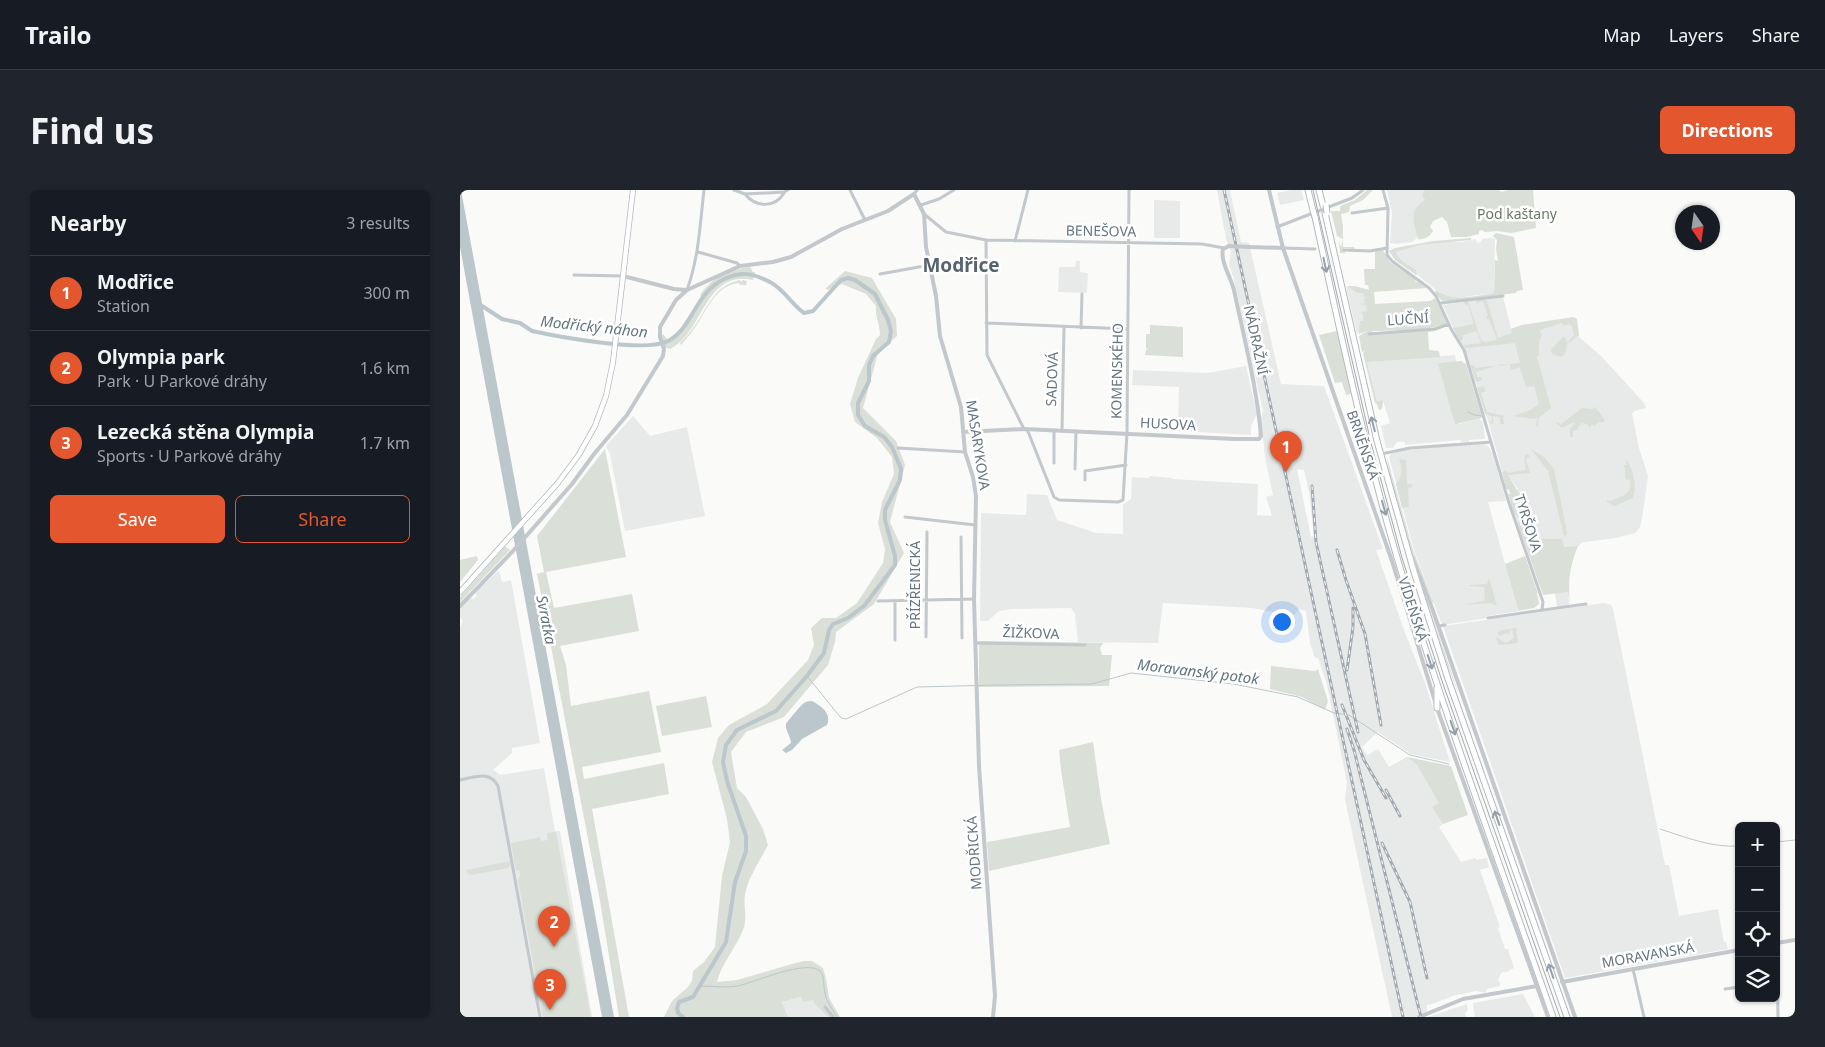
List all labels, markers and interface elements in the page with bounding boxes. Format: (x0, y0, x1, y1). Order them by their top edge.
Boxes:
text: Trailo (25, 18, 92, 51)
text: Map (1603, 23, 1641, 47)
text: Layers (1669, 23, 1724, 47)
text: Share (1752, 23, 1800, 47)
button: Directions (1660, 106, 1795, 154)
text: Find us (30, 107, 154, 154)
park label: Pod kaštany (1477, 204, 1558, 223)
north arrow (1675, 205, 1720, 250)
text: Nearby (50, 209, 126, 237)
text: 3 results (346, 212, 410, 234)
street label: BENEŠOVA (1066, 220, 1137, 241)
district label: Modřice (922, 252, 1000, 278)
one-way arrow (1321, 256, 1330, 272)
text: Modřice (97, 269, 174, 295)
text: 1 (61, 282, 71, 304)
text: 300 m (363, 282, 410, 304)
text: Station (97, 295, 150, 317)
street label: NÁDRAŽNÍ (1240, 303, 1273, 377)
street label: LUČNÍ (1387, 308, 1430, 329)
water label: Modřický náhon (539, 310, 649, 342)
street label: KOMENSKÉHO (1106, 323, 1127, 419)
text: Olympia park (97, 344, 225, 370)
street label: SADOVÁ (1041, 351, 1062, 407)
text: 2 (61, 357, 71, 379)
text: 1.6 km (360, 357, 410, 379)
text: Park · U Parkové dráhy (97, 370, 267, 392)
street label: MASARYKOVA (962, 399, 995, 491)
street label: BRNĚNSKÁ (1343, 408, 1384, 482)
street label: HUSOVA (1140, 413, 1196, 434)
one-way arrow (1368, 416, 1377, 432)
text: Lezecká stěna Olympia (97, 419, 314, 445)
pin: 1 (1270, 431, 1302, 472)
text: 3 (61, 432, 71, 454)
text: 1.7 km (360, 432, 410, 454)
text: Sports · U Parkové dráhy (97, 445, 281, 467)
street label: TYRŠOVA (1510, 492, 1547, 554)
button: Save (50, 495, 225, 543)
button: Share (235, 495, 410, 543)
one-way arrow (1379, 499, 1389, 515)
street label: PŘÍZŘENICKÁ (905, 541, 924, 629)
street label: VÍDEŇSKÁ (1394, 574, 1433, 644)
water label: Svratka (532, 594, 562, 647)
your location (1269, 609, 1295, 635)
street label: ŽIŽKOVA (1002, 622, 1060, 643)
water label: Moravanský potok (1136, 654, 1261, 688)
one-way arrow (1426, 654, 1436, 670)
one-way arrow (1449, 720, 1458, 735)
one-way arrow (1492, 811, 1501, 826)
street label: MODŘICKÁ (961, 816, 986, 890)
map controls (1735, 822, 1780, 1002)
button: + (1735, 822, 1780, 867)
button: − (1735, 867, 1780, 912)
pin: 2 (538, 906, 570, 947)
button: locate (1735, 912, 1780, 957)
street label: MORAVANSKÁ (1600, 937, 1696, 972)
button: layers (1735, 957, 1780, 1002)
one-way arrow (1546, 964, 1555, 979)
pin: 3 (534, 969, 566, 1010)

